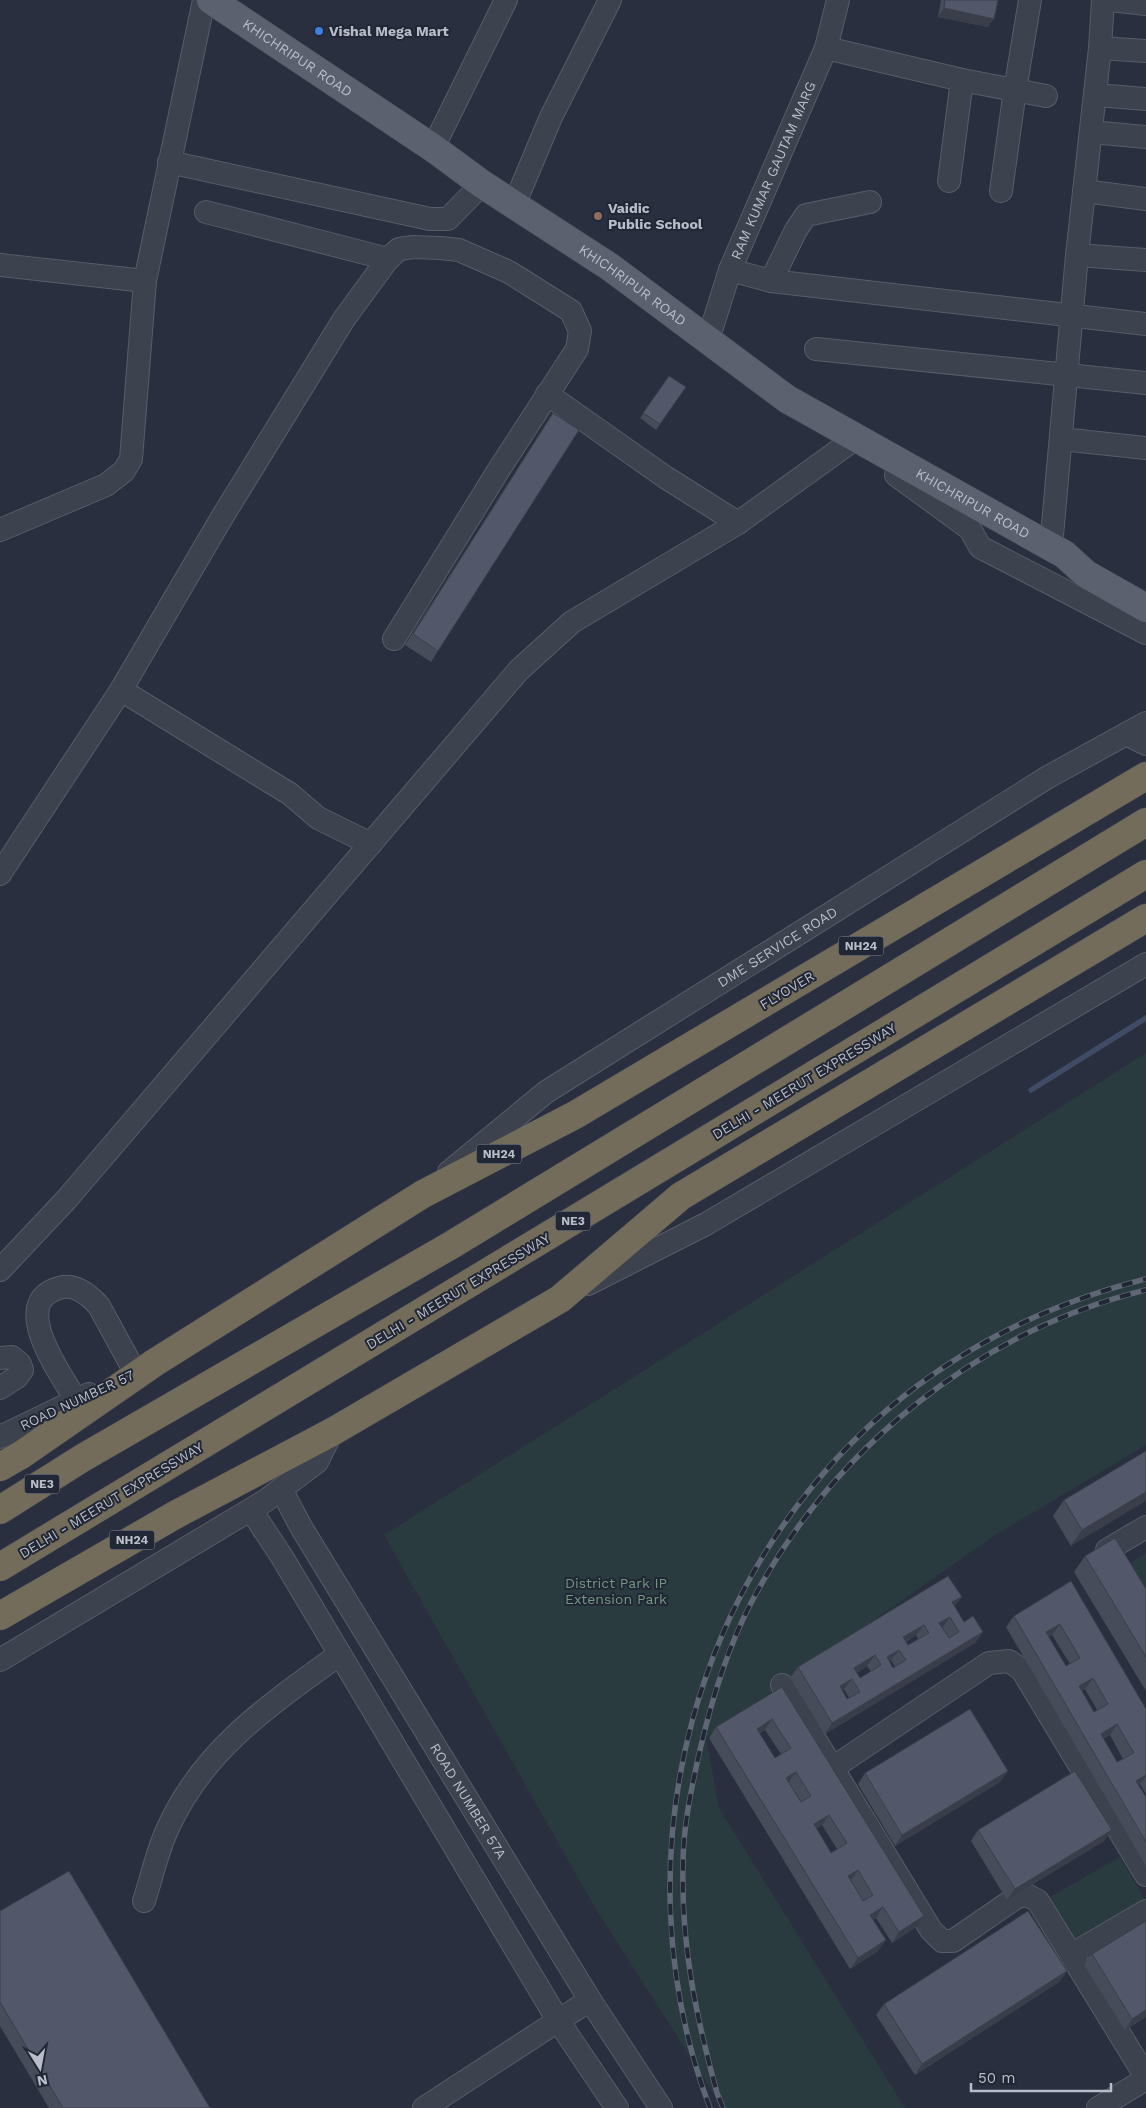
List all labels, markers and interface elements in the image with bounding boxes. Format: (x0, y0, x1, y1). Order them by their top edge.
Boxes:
street label: KHICHRIPUR ROAD (240, 15, 355, 100)
place label: Vishal Mega Mart (329, 23, 449, 39)
marker: Vishal Mega Mart (313, 25, 325, 37)
street label: RAM KUMAR GAUTAM MARG (728, 79, 819, 262)
place label: Vaidic Public School (608, 200, 703, 232)
marker: Vaidic Public School (592, 210, 604, 222)
street label: KHICHRIPUR ROAD (576, 241, 689, 329)
street label: KHICHRIPUR ROAD (913, 465, 1033, 542)
street label: DME SERVICE ROAD (715, 903, 840, 990)
road number: NH24 (838, 936, 884, 956)
street label: FLYOVER (757, 968, 817, 1012)
street label: DELHI - MEERUT EXPRESSWAY (709, 1020, 899, 1142)
road number: NH24 (476, 1144, 522, 1164)
road number: NE3 (556, 1212, 590, 1230)
street label: DELHI - MEERUT EXPRESSWAY (363, 1230, 553, 1352)
street label: ROAD NUMBER 57 (18, 1367, 137, 1433)
street label: DELHI - MEERUT EXPRESSWAY (16, 1439, 206, 1561)
road number: NE3 (24, 1475, 60, 1494)
road number: NH24 (110, 1530, 154, 1550)
park label: District Park IP Extension Park (565, 1575, 667, 1607)
street label: ROAD NUMBER 57A (427, 1740, 510, 1862)
north arrow (15, 2043, 65, 2093)
scale bar (971, 2060, 1111, 2092)
text: 50 m (978, 2069, 1015, 2087)
text: N (36, 2072, 49, 2090)

